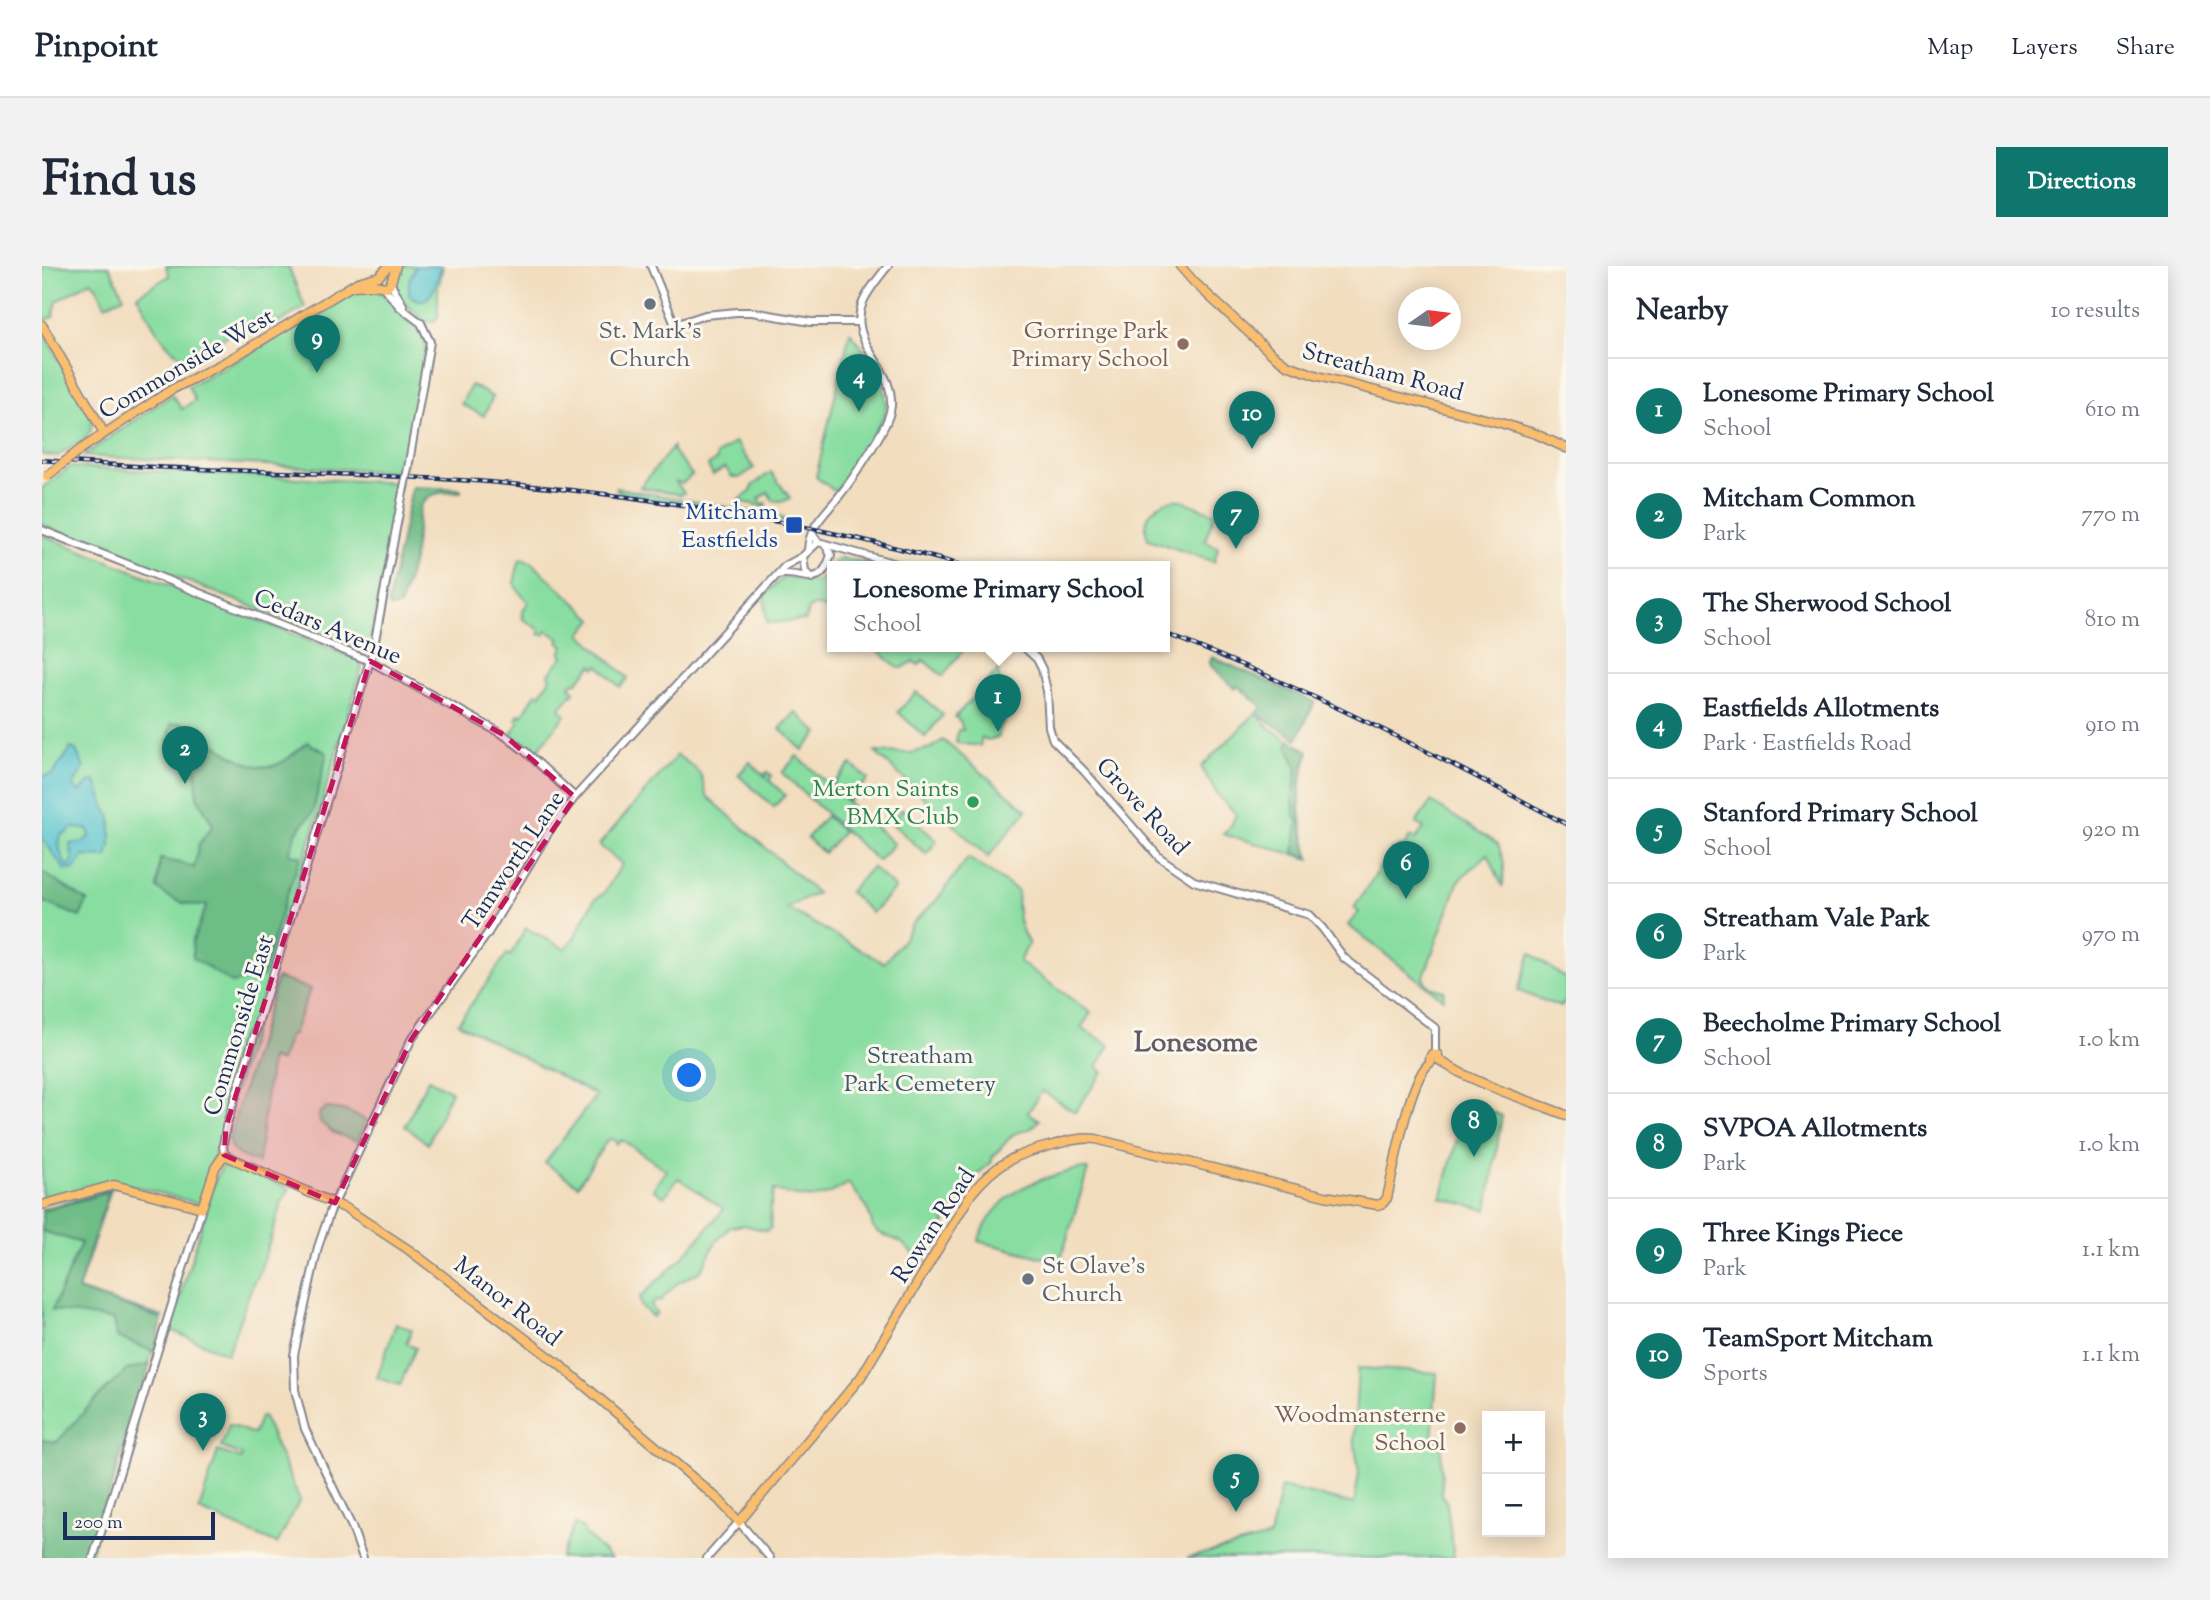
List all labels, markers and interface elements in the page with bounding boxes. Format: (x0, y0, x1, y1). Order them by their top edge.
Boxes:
text: Pinpoint (35, 24, 158, 72)
text: Map (1927, 31, 1973, 65)
text: Layers (2011, 31, 2078, 65)
text: Share (2116, 31, 2175, 65)
text: Find us (42, 147, 196, 217)
button: Directions (1996, 147, 2168, 217)
north arrow (1398, 287, 1461, 350)
text: Nearby (1636, 290, 1728, 333)
text: 10 results (2051, 295, 2140, 328)
marker: St. Mark's Church (642, 296, 658, 312)
street label: Commonside West (93, 301, 281, 429)
pin: 9 (294, 315, 340, 373)
place label: St. Mark's Church (598, 315, 702, 377)
place label: Gorringe Park Primary School (1012, 315, 1169, 377)
street label: Streatham Road (1298, 335, 1467, 411)
marker: Gorringe Park Primary School (1175, 336, 1191, 352)
pin: 4 (836, 354, 882, 412)
text: Lonesome Primary School (1703, 376, 1994, 413)
pin: 10 (1229, 391, 1275, 449)
text: 1 (1655, 394, 1663, 427)
text: 610 m (2085, 394, 2140, 427)
text: School (1703, 413, 1772, 446)
text: Mitcham Common (1703, 481, 1916, 518)
pin: 7 (1213, 491, 1259, 549)
place label: Mitcham Eastfields (681, 496, 778, 558)
text: 2 (1654, 499, 1664, 532)
text: 770 m (2081, 499, 2140, 532)
marker: Mitcham Eastfields (784, 515, 804, 535)
text: Park (1703, 518, 1747, 551)
popup (827, 561, 1170, 652)
text: Lonesome Primary School (853, 572, 1144, 609)
street label: Cedars Avenue (248, 581, 407, 674)
text: The Sherwood School (1703, 586, 1951, 623)
text: 3 (1654, 604, 1664, 637)
text: 810 m (2085, 604, 2140, 637)
text: School (853, 609, 922, 642)
text: School (1703, 623, 1772, 656)
pin: 1 (975, 674, 1021, 732)
text: Eastfields Allotments (1703, 691, 1939, 728)
text: 4 (1653, 709, 1665, 742)
text: 910 m (2085, 709, 2140, 742)
pin: 2 (162, 726, 208, 784)
text: Park · Eastfields Road (1703, 728, 1912, 761)
street label: Grove Road (1087, 751, 1196, 864)
place label: Merton Saints BMX Club (813, 773, 959, 835)
street label: Tamworth Lane (455, 784, 574, 938)
marker: Merton Saints BMX Club (965, 794, 981, 810)
text: Stanford Primary School (1703, 796, 1978, 833)
text: 5 (1655, 814, 1663, 847)
text: 920 m (2082, 814, 2140, 847)
text: School (1703, 833, 1772, 866)
pin: 6 (1383, 841, 1429, 899)
text: Streatham Vale Park (1703, 901, 1930, 938)
text: 6 (1653, 919, 1665, 952)
text: 970 m (2082, 919, 2140, 952)
street label: Commonside East (196, 931, 284, 1120)
text: Park (1703, 938, 1747, 971)
text: Beecholme Primary School (1703, 1006, 2001, 1043)
district label: Lonesome (1134, 1024, 1258, 1064)
text: 7 (1653, 1024, 1665, 1057)
text: 1.0 km (2078, 1024, 2140, 1057)
park label: Streatham Park Cemetery (844, 1040, 996, 1102)
text: School (1703, 1043, 1772, 1076)
your location (672, 1058, 706, 1092)
pin: 8 (1451, 1099, 1497, 1157)
text: SVPOA Allotments (1703, 1111, 1927, 1148)
text: 8 (1653, 1129, 1665, 1162)
text: 1.0 km (2078, 1129, 2140, 1162)
text: Park (1703, 1148, 1747, 1181)
street label: Rowan Road (885, 1161, 985, 1290)
text: Three Kings Piece (1703, 1216, 1903, 1253)
text: 9 (1653, 1234, 1665, 1267)
text: 1.1 km (2082, 1234, 2140, 1267)
street label: Manor Road (446, 1250, 568, 1356)
place label: St Olave's Church (1042, 1250, 1145, 1312)
text: Park (1703, 1253, 1747, 1286)
marker: St Olave's Church (1020, 1271, 1036, 1287)
text: TeamSport Mitcham (1703, 1321, 1933, 1358)
text: 10 (1649, 1339, 1669, 1372)
text: 1.1 km (2082, 1339, 2140, 1372)
text: Sports (1703, 1358, 1768, 1391)
pin: 3 (180, 1393, 226, 1451)
place label: Woodmansterne School (1274, 1399, 1446, 1461)
map controls (1482, 1411, 1545, 1537)
button: + (1482, 1411, 1545, 1474)
marker: Woodmansterne School (1452, 1420, 1468, 1436)
pin: 5 (1213, 1454, 1259, 1512)
button: − (1482, 1474, 1545, 1537)
scale bar (63, 1509, 215, 1541)
text: 200 m (74, 1510, 123, 1537)

